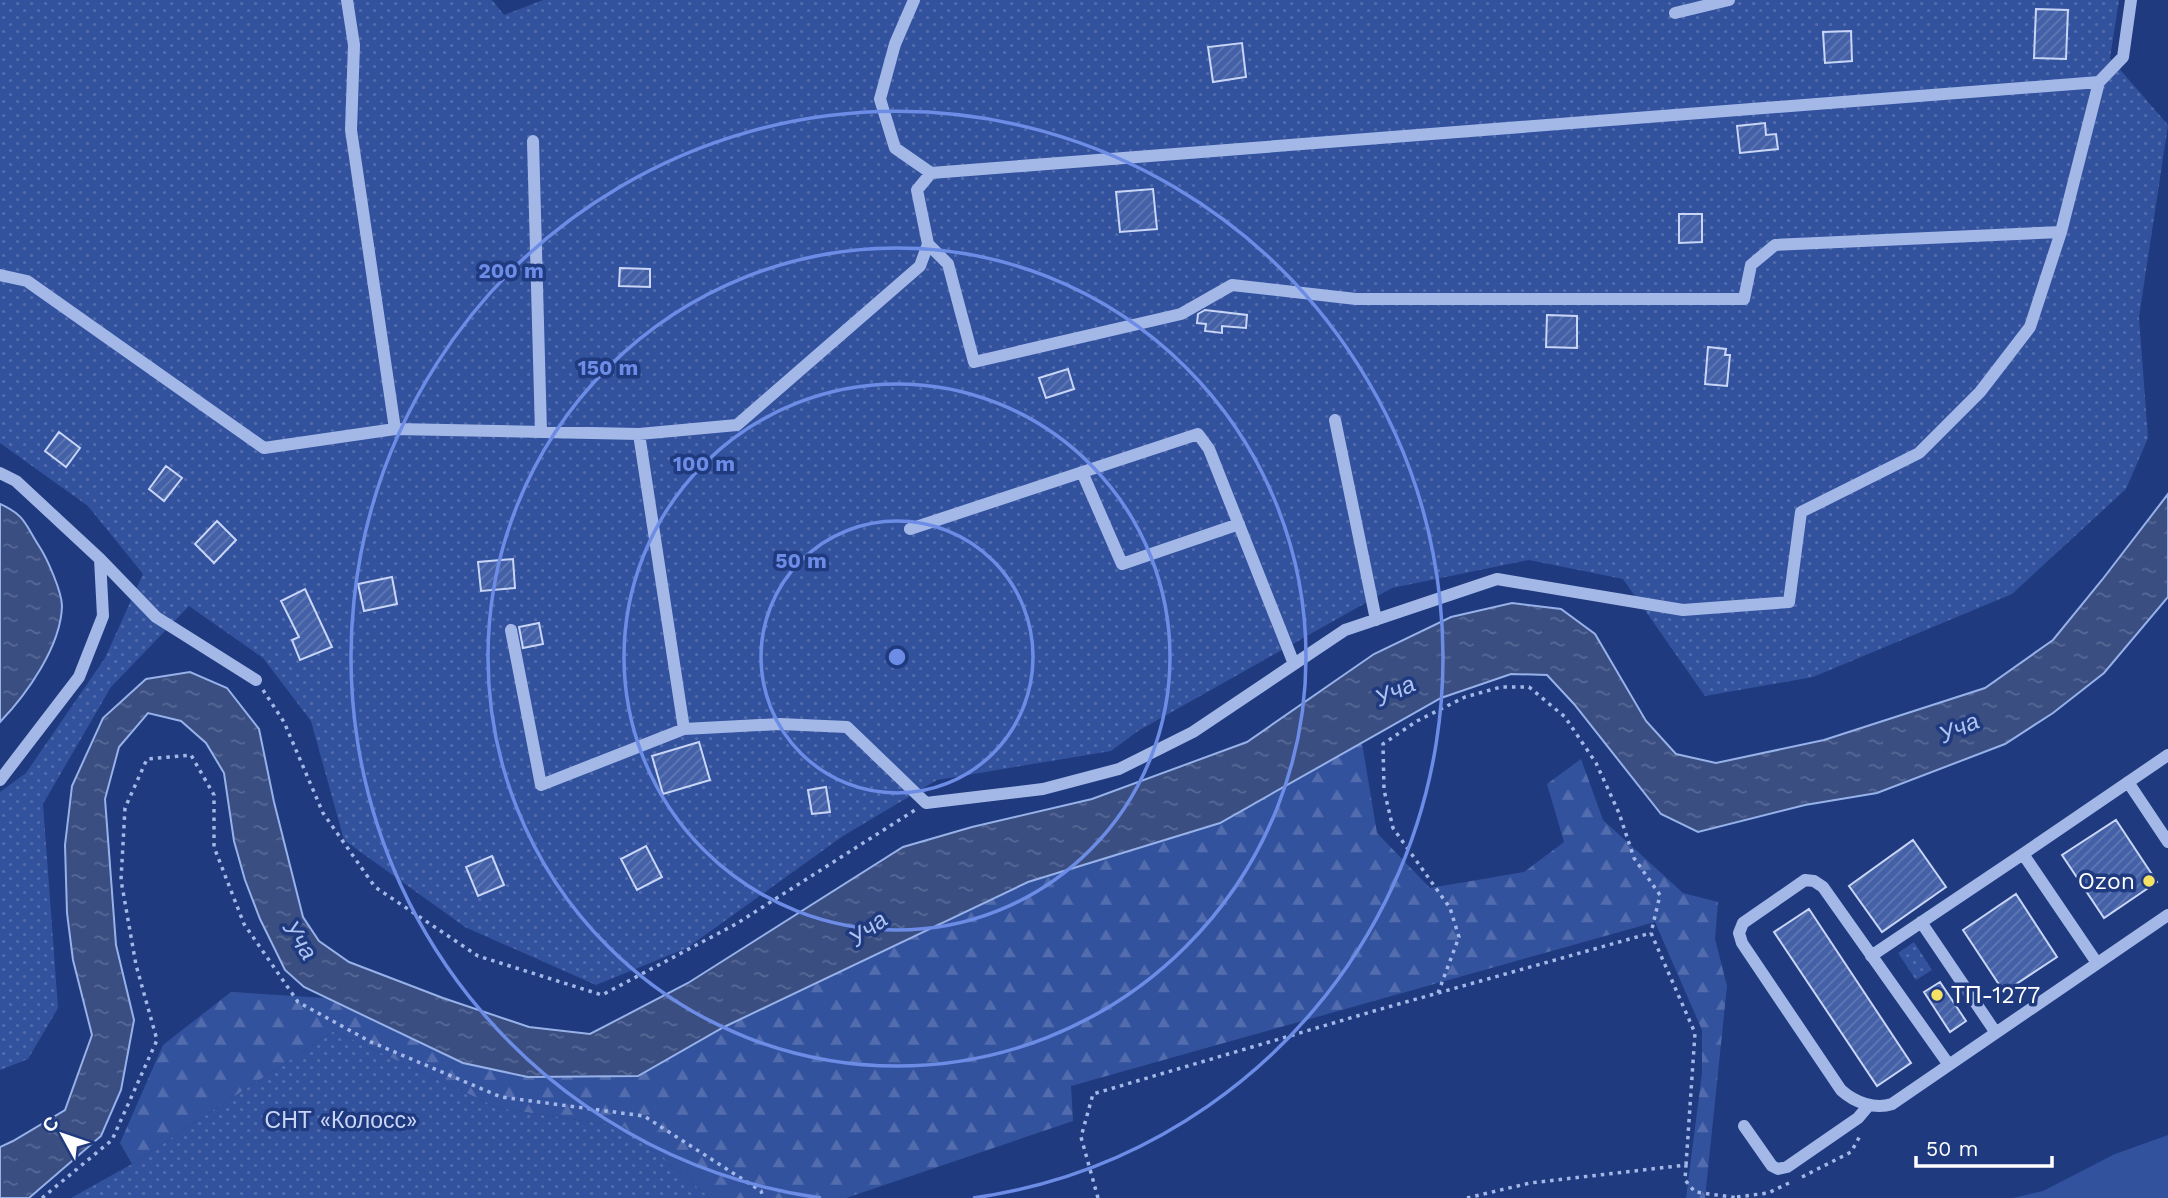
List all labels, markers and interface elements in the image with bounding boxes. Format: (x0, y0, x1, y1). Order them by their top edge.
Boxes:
text: 200 m (478, 258, 544, 283)
text: 150 m (578, 355, 638, 380)
text: 100 m (673, 451, 735, 476)
text: 50 m (775, 548, 827, 573)
centre of rings (885, 645, 909, 669)
water label: Уча (1370, 670, 1420, 713)
water label: Уча (1934, 707, 1983, 750)
place label: Ozon (2078, 868, 2135, 895)
marker: Ozon (2141, 873, 2157, 889)
water label: Уча (842, 905, 893, 953)
water label: Уча (277, 914, 323, 965)
place label: ТП-1277 (1951, 982, 2040, 1009)
marker: ТП-1277 (1929, 987, 1945, 1003)
north arrow (28, 1100, 98, 1170)
park label: СНТ «Колосс» (265, 1107, 417, 1134)
text: С (37, 1112, 64, 1137)
scale bar (1916, 1124, 2052, 1168)
text: 50 m (1926, 1136, 1978, 1161)

